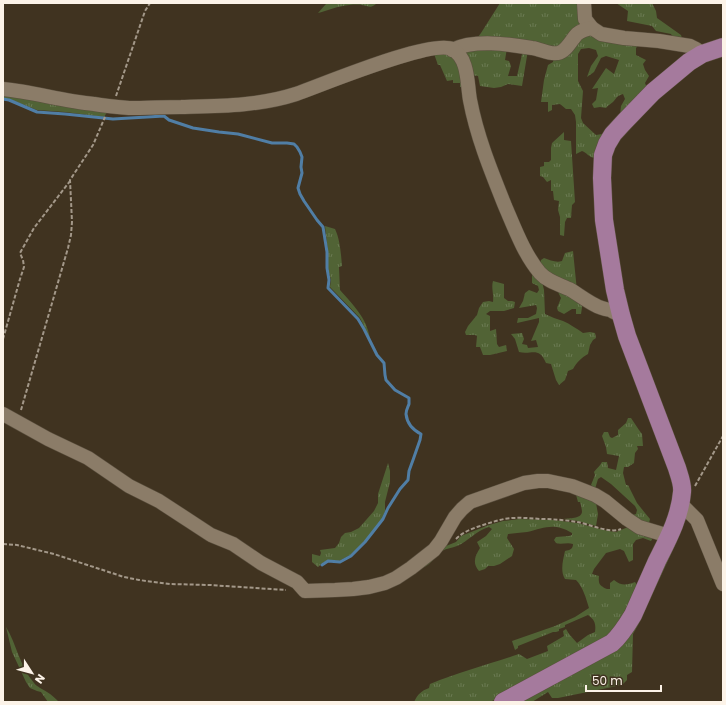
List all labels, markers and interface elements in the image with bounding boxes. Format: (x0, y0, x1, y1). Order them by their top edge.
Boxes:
north arrow (12, 653, 52, 693)
scale bar (586, 667, 661, 693)
text: N (31, 671, 49, 687)
text: 50 m (592, 672, 623, 689)

